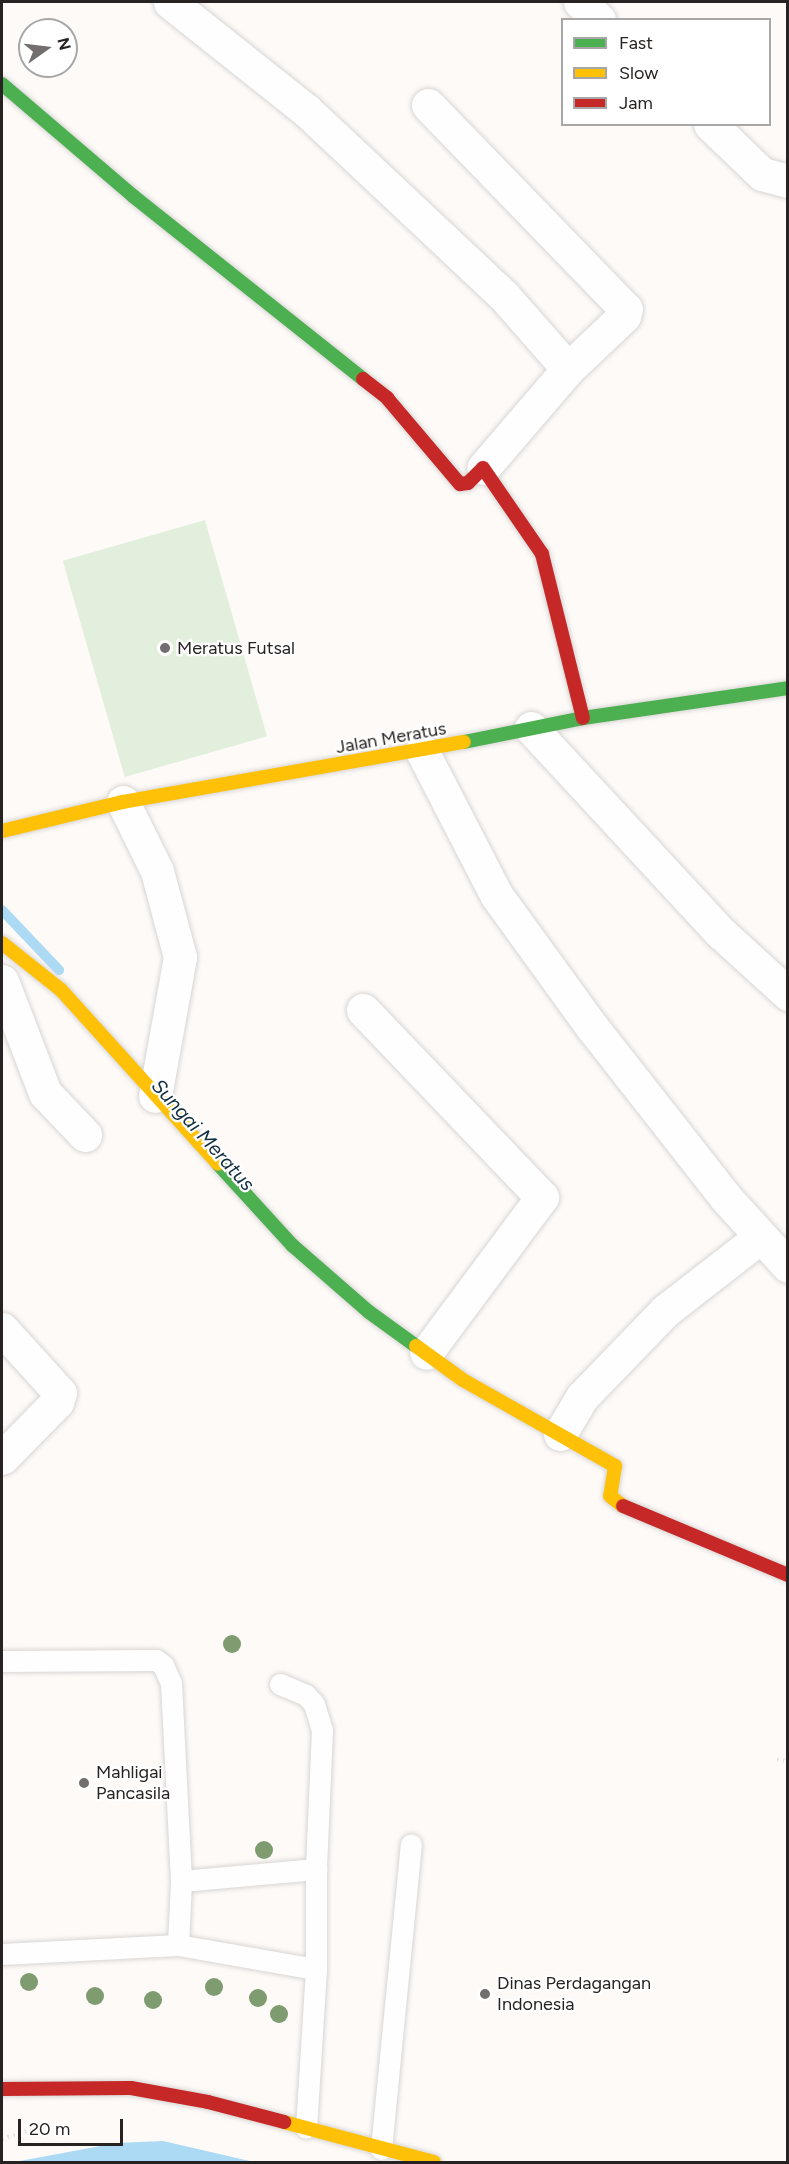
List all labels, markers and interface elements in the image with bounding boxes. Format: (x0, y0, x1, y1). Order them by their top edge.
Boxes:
north arrow (18, 18, 78, 78)
legend (561, 18, 771, 126)
text: Fast (619, 32, 653, 54)
text: N (53, 36, 75, 52)
text: Slow (619, 62, 658, 84)
text: Jam (619, 92, 653, 114)
place label: Meratus Futsal (177, 637, 295, 659)
marker: Meratus Futsal (158, 641, 172, 655)
street label: Jalan Meratus (334, 718, 448, 758)
water label: Sungai Meratus (146, 1074, 260, 1196)
place label: Mahligai Pancasila (96, 1762, 170, 1804)
marker: Mahligai Pancasila (77, 1776, 91, 1790)
place label: Dinas Perdagangan Indonesia (497, 1973, 651, 2016)
marker: Dinas Perdagangan Indonesia (478, 1987, 492, 2001)
scale bar (21, 2107, 126, 2145)
text: 20 m (29, 2118, 70, 2140)

